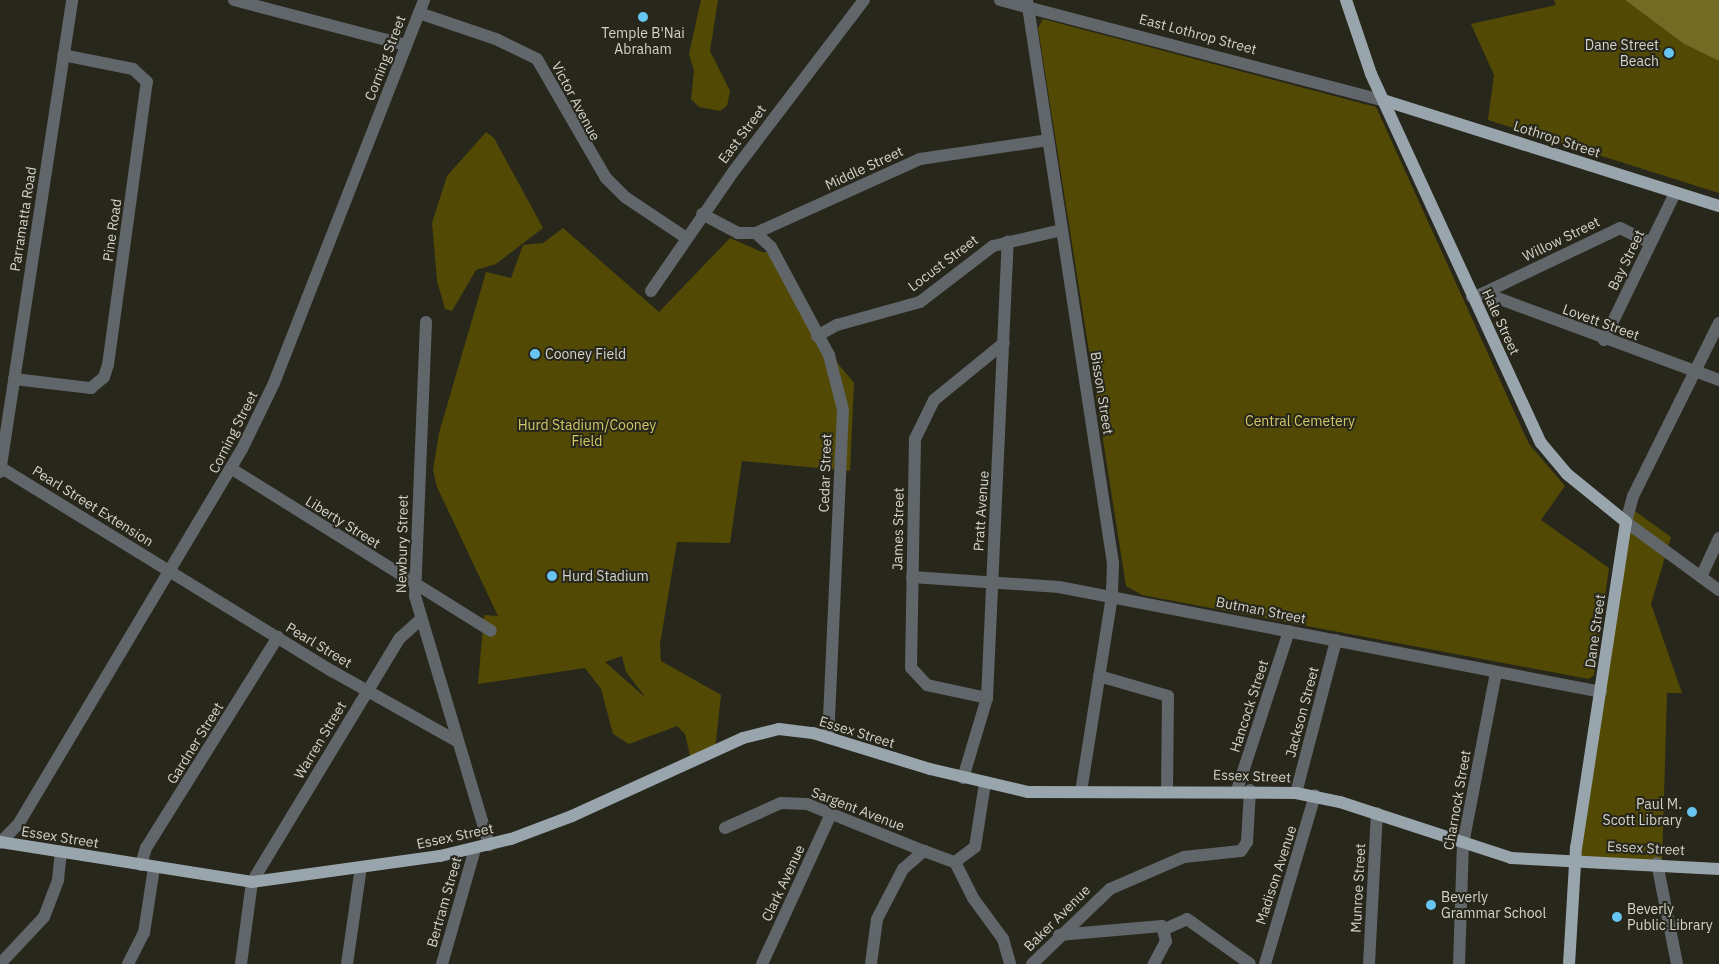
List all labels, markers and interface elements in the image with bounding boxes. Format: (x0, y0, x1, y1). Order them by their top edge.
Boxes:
street label: East Lothrop Street (1137, 10, 1259, 58)
marker: Temple B'Nai Abraham (637, 11, 649, 23)
street label: Corning Street (361, 13, 409, 103)
place label: Temple B'Nai Abraham (601, 25, 685, 58)
place label: Dane Street Beach (1585, 37, 1659, 70)
marker: Dane Street Beach (1663, 47, 1675, 59)
street label: Victor Avenue (548, 59, 604, 143)
street label: East Street (715, 101, 769, 167)
street label: Lothrop Street (1511, 117, 1603, 161)
street label: Middle Street (822, 143, 906, 193)
street label: Parramatta Road (6, 165, 40, 273)
street label: Pine Road (99, 198, 125, 262)
street label: Willow Street (1520, 213, 1602, 265)
street label: Bay Street (1604, 227, 1648, 293)
street label: Locust Street (905, 231, 981, 295)
street label: Hale Street (1478, 286, 1524, 358)
street label: Lovett Street (1560, 300, 1642, 344)
place label: Cooney Field (545, 346, 626, 362)
marker: Cooney Field (529, 348, 541, 360)
street label: Bisson Street (1087, 350, 1117, 436)
street label: Corning Street (205, 388, 261, 476)
park label: Central Cemetery (1245, 413, 1355, 429)
park label: Hurd Stadium/Cooney Field (518, 417, 656, 450)
street label: Cedar Street (815, 433, 835, 513)
street label: Pearl Street Extension (30, 462, 156, 550)
street label: Pratt Avenue (970, 470, 992, 552)
street label: James Street (889, 487, 907, 571)
street label: Liberty Street (302, 492, 384, 552)
street label: Newbury Street (393, 495, 411, 593)
place label: Hurd Stadium (562, 568, 649, 584)
marker: Hurd Stadium (546, 570, 558, 582)
street label: Butman Street (1215, 593, 1307, 627)
street label: Dane Street (1582, 593, 1608, 669)
street label: Pearl Street (283, 619, 355, 671)
street label: Hancock Street (1226, 658, 1272, 754)
street label: Jackson Street (1282, 665, 1322, 759)
street label: Warren Street (290, 698, 350, 782)
street label: Gardner Street (163, 699, 227, 787)
street label: Essex Street (817, 713, 897, 751)
street label: Charnock Street (1440, 749, 1474, 851)
street label: Essex Street (1213, 766, 1291, 786)
street label: Sargent Avenue (809, 784, 907, 834)
place label: Paul M. Scott Library (1603, 796, 1682, 829)
marker: Paul M. Scott Library (1686, 806, 1698, 818)
street label: Essex Street (415, 820, 495, 852)
street label: Essex Street (20, 823, 100, 851)
street label: Madison Avenue (1252, 823, 1300, 927)
street label: Essex Street (1607, 838, 1685, 858)
street label: Clark Avenue (758, 842, 808, 924)
street label: Munroe Street (1347, 843, 1369, 933)
street label: Bertram Street (423, 855, 465, 949)
street label: Baker Avenue (1020, 881, 1094, 955)
place label: Beverly Grammar School (1441, 889, 1546, 922)
marker: Beverly Grammar School (1425, 899, 1437, 911)
place label: Beverly Public Library (1627, 901, 1713, 934)
marker: Beverly Public Library (1611, 911, 1623, 923)

